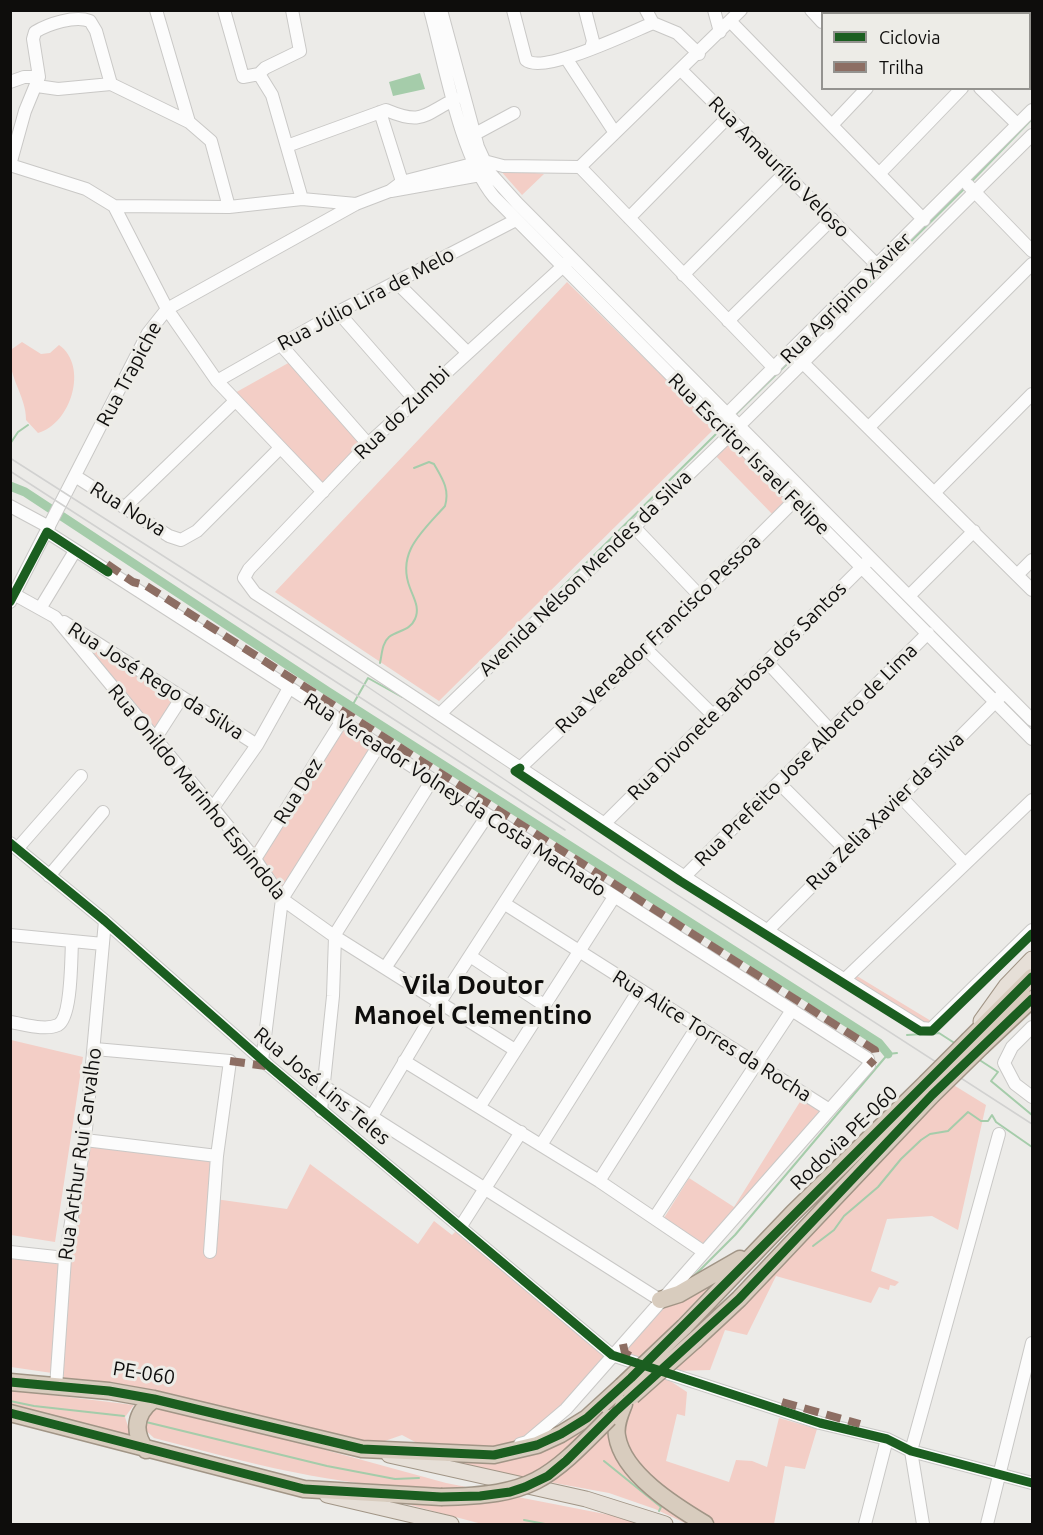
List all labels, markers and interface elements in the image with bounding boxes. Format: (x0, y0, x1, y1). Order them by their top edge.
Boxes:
legend (821, 12, 1031, 90)
text: Ciclovia (879, 27, 940, 47)
text: Trilha (879, 57, 924, 77)
street label: Rua Amaurílio Veloso (703, 91, 855, 243)
street label: Rua Agripino Xavier (775, 227, 917, 369)
street label: Rua Júlio Lira de Melo (274, 242, 458, 356)
street label: Rua Trapiche (91, 317, 167, 431)
street label: Rua do Zumbi (349, 362, 455, 464)
street label: Rua Escritor Israel Felipe (663, 368, 835, 540)
street label: Avenida Nélson Mendes da Silva (474, 465, 696, 681)
street label: Rua Nova (86, 476, 170, 542)
street label: Rua Vereador Francisco Pessoa (550, 530, 766, 738)
street label: Rua Divonete Barbosa dos Santos (623, 577, 851, 805)
street label: Rua José Rego da Silva (64, 617, 248, 745)
street label: Rua Prefeito Jose Alberto de Lima (690, 639, 922, 871)
street label: Rua Onildo Marinho Espindola (103, 680, 291, 904)
street label: Rua Vereador Volney da Costa Machado (299, 688, 611, 902)
street label: Rua Zelia Xavier da Silva (801, 727, 969, 895)
street label: Rua Dez (268, 754, 328, 828)
street label: Rua Alice Torres da Rocha (608, 965, 816, 1107)
district label: Vila Doutor Manoel Clementino (354, 969, 592, 1030)
street label: Rua José Lins Teles (249, 1022, 395, 1150)
street label: Rua Arthur Rui Carvalho (53, 1046, 107, 1262)
street label: Rodovia PE-060 (785, 1081, 903, 1195)
street label: PE-060 (111, 1356, 177, 1390)

